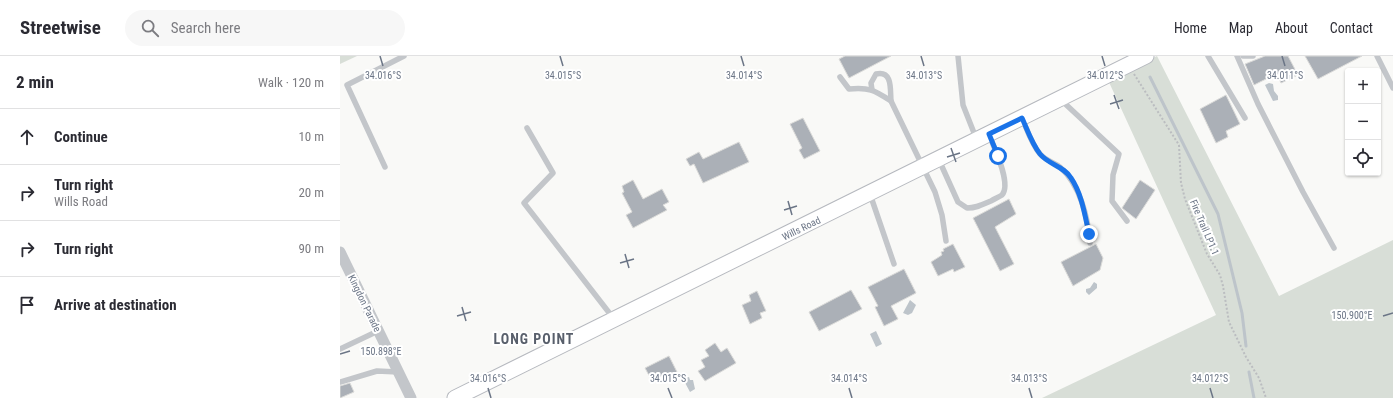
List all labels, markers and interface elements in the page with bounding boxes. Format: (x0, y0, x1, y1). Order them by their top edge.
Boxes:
search box (125, 10, 405, 46)
text: Streetwise (20, 16, 101, 39)
icon: search (139, 17, 161, 39)
text: Search here (171, 19, 241, 37)
text: Home (1174, 20, 1207, 36)
text: Map (1229, 20, 1253, 36)
text: About (1275, 20, 1308, 36)
text: Contact (1330, 20, 1373, 36)
map controls (1345, 68, 1381, 176)
button: + (1345, 68, 1381, 104)
text: 34.016°S (365, 70, 401, 81)
text: 34.015°S (545, 70, 581, 81)
text: 34.014°S (726, 70, 762, 81)
text: 34.013°S (906, 70, 942, 81)
text: 34.012°S (1087, 70, 1123, 81)
text: 34.011°S (1267, 70, 1303, 81)
text: 2 min (16, 72, 54, 92)
text: Walk · 120 m (258, 75, 324, 90)
button: − (1345, 104, 1381, 140)
icon: ahead (16, 126, 38, 148)
text: Continue (54, 128, 108, 146)
text: 10 m (298, 129, 324, 144)
button: locate (1345, 140, 1381, 176)
route start (989, 147, 1007, 165)
text: Turn right (54, 176, 113, 194)
icon: right (16, 182, 38, 204)
text: 20 m (298, 185, 324, 200)
text: Wills Road (54, 194, 108, 209)
street label: Fire Trail LP1.1 (1188, 198, 1221, 257)
street label: Wills Road (780, 214, 822, 242)
route end (1080, 225, 1098, 243)
icon: right (16, 238, 38, 260)
text: Turn right (54, 240, 113, 258)
text: 90 m (298, 241, 324, 256)
street label: Kingdon Parade (346, 273, 383, 334)
icon: arrive (16, 294, 38, 316)
text: Arrive at destination (54, 296, 177, 314)
text: 150.900°E (1332, 310, 1373, 321)
district label: LONG POINT (494, 331, 574, 347)
text: 150.898°E (361, 346, 402, 357)
text: 34.016°S (470, 373, 506, 384)
text: 34.015°S (650, 373, 686, 384)
text: 34.014°S (831, 373, 867, 384)
text: 34.013°S (1011, 373, 1047, 384)
text: 34.012°S (1192, 373, 1228, 384)

